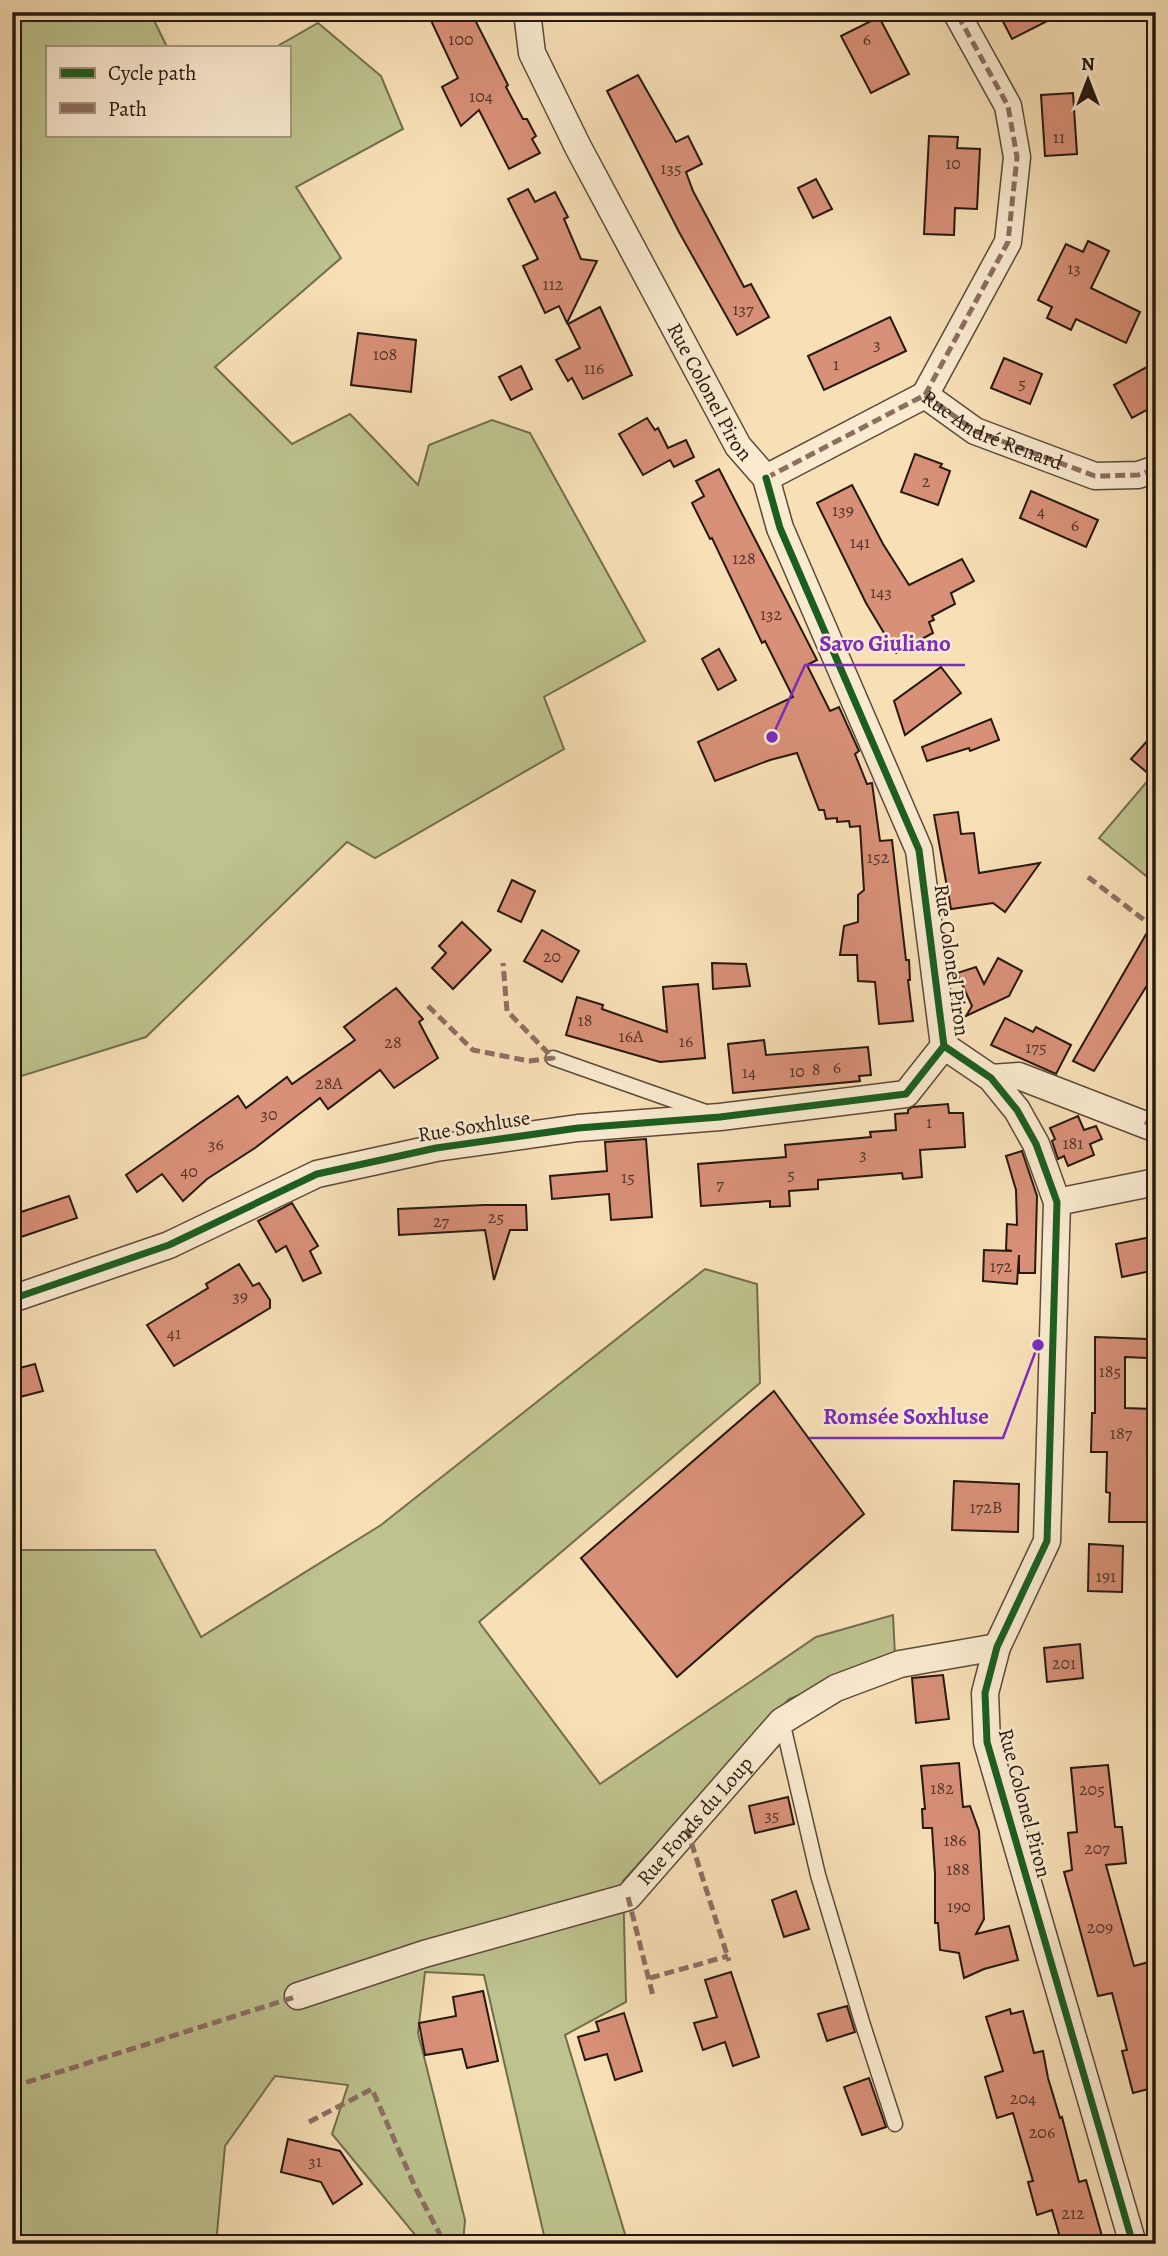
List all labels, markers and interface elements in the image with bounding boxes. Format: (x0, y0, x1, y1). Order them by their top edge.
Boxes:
house number: 100 (448, 27, 474, 51)
house number: 6 (863, 27, 871, 51)
legend (46, 46, 290, 136)
north arrow (1052, 46, 1122, 116)
text: N (1081, 51, 1095, 77)
text: Cycle path (108, 59, 197, 87)
house number: 104 (469, 84, 493, 108)
text: Path (108, 95, 147, 123)
house number: 11 (1053, 125, 1065, 149)
house number: 10 (945, 151, 961, 175)
house number: 135 (660, 156, 682, 180)
house number: 13 (1067, 256, 1081, 280)
house number: 112 (543, 272, 564, 296)
house number: 137 (732, 297, 754, 321)
street label: Rue Colonel Piron (661, 318, 759, 467)
house number: 3 (873, 332, 881, 356)
house number: 108 (373, 342, 397, 366)
house number: 1 (833, 352, 839, 376)
house number: 116 (584, 356, 604, 380)
house number: 5 (1018, 371, 1026, 395)
street label: Rue André Renard (916, 383, 1068, 477)
house number: 2 (922, 469, 931, 493)
house number: 139 (832, 498, 854, 522)
house number: 4 (1037, 499, 1045, 523)
house number: 6 (1071, 513, 1079, 537)
house number: 141 (850, 530, 870, 554)
house number: 128 (732, 546, 756, 570)
house number: 143 (870, 580, 892, 604)
house number: 132 (760, 602, 783, 626)
callout: Savo Giuliano (805, 621, 965, 665)
text: Savo Giuliano (819, 628, 951, 659)
house number: 152 (867, 845, 890, 869)
street label: Rue Colonel Piron (927, 882, 977, 1038)
house number: 20 (543, 944, 561, 968)
house number: 18 (578, 1008, 592, 1032)
house number: 16A (619, 1024, 644, 1048)
house number: 16 (679, 1029, 693, 1053)
house number: 28 (384, 1030, 402, 1054)
house number: 175 (1025, 1035, 1047, 1059)
house number: 6 (833, 1055, 841, 1079)
house number: 8 (812, 1057, 820, 1081)
house number: 10 (789, 1059, 805, 1083)
house number: 14 (742, 1060, 756, 1084)
house number: 28A (315, 1071, 343, 1095)
house number: 30 (260, 1102, 278, 1126)
street label: Rue Soxhluse (416, 1103, 532, 1149)
house number: 1 (926, 1110, 932, 1134)
house number: 181 (1062, 1131, 1084, 1155)
house number: 36 (208, 1132, 224, 1156)
house number: 3 (859, 1142, 867, 1166)
house number: 40 (180, 1159, 198, 1183)
house number: 5 (787, 1162, 795, 1186)
house number: 15 (621, 1165, 635, 1189)
house number: 7 (716, 1172, 724, 1196)
house number: 25 (488, 1205, 504, 1229)
house number: 27 (433, 1209, 449, 1233)
house number: 172 (990, 1254, 1013, 1278)
house number: 39 (232, 1284, 248, 1308)
house number: 41 (167, 1321, 181, 1345)
house number: 185 (1099, 1359, 1121, 1383)
callout: Romsée Soxhluse (809, 1394, 1003, 1438)
text: Romsée Soxhluse (823, 1401, 989, 1432)
house number: 187 (1110, 1421, 1133, 1445)
house number: 172B (969, 1495, 1003, 1519)
house number: 191 (1096, 1564, 1116, 1588)
house number: 201 (1052, 1651, 1076, 1675)
street label: Rue Colonel Piron (992, 1725, 1058, 1881)
street label: Rue Fonds du Loup (630, 1750, 759, 1891)
house number: 182 (930, 1776, 954, 1800)
house number: 205 (1079, 1777, 1105, 1801)
house number: 35 (764, 1803, 780, 1827)
house number: 186 (943, 1828, 967, 1852)
house number: 207 (1084, 1836, 1110, 1860)
house number: 188 (946, 1857, 970, 1881)
house number: 190 (947, 1894, 971, 1918)
house number: 209 (1087, 1915, 1113, 1939)
house number: 204 (1010, 2086, 1036, 2110)
house number: 206 (1029, 2120, 1055, 2144)
house number: 31 (308, 2149, 322, 2173)
house number: 212 (1061, 2201, 1085, 2225)

